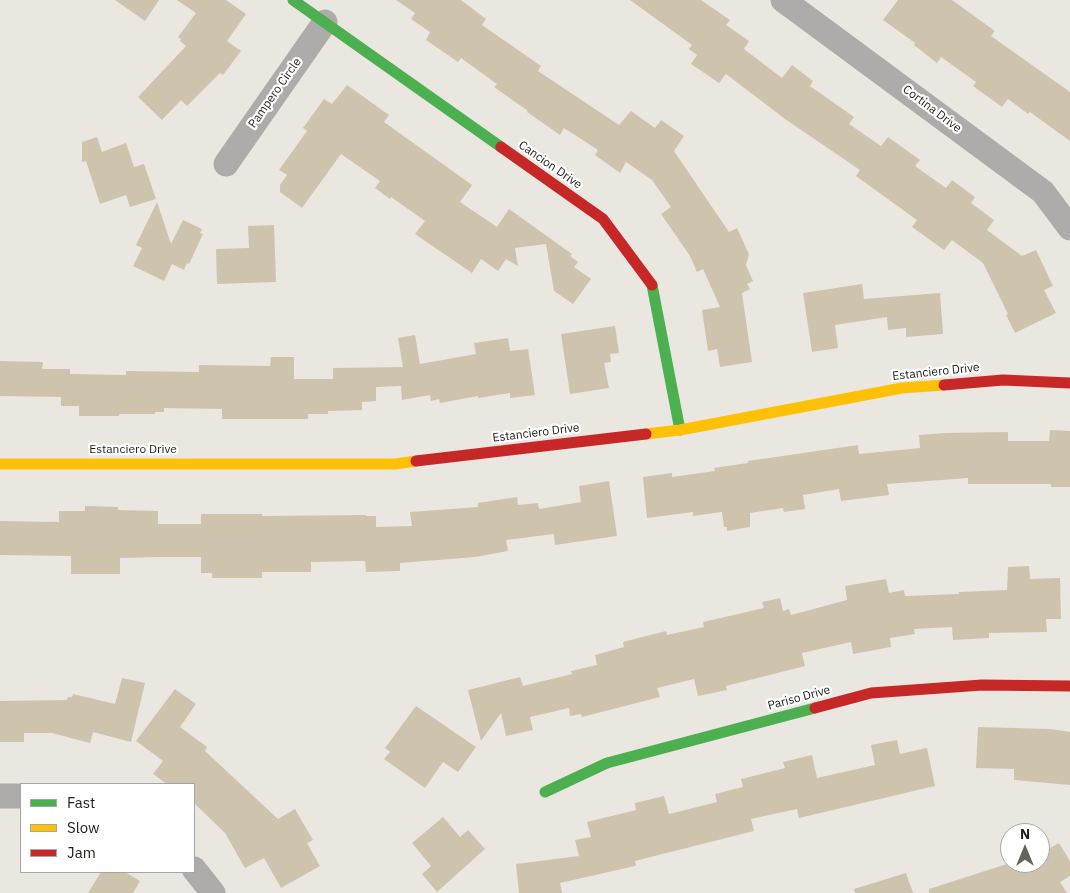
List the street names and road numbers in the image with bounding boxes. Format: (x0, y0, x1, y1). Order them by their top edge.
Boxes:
street label: Pampero Circle (246, 55, 304, 131)
street label: Cortina Drive (900, 82, 964, 136)
street label: Cancion Drive (516, 138, 584, 192)
street label: Estanciero Drive (892, 360, 980, 384)
street label: Estanciero Drive (492, 421, 580, 445)
street label: Estanciero Drive (89, 443, 177, 457)
street label: Pariso Drive (766, 683, 832, 713)

